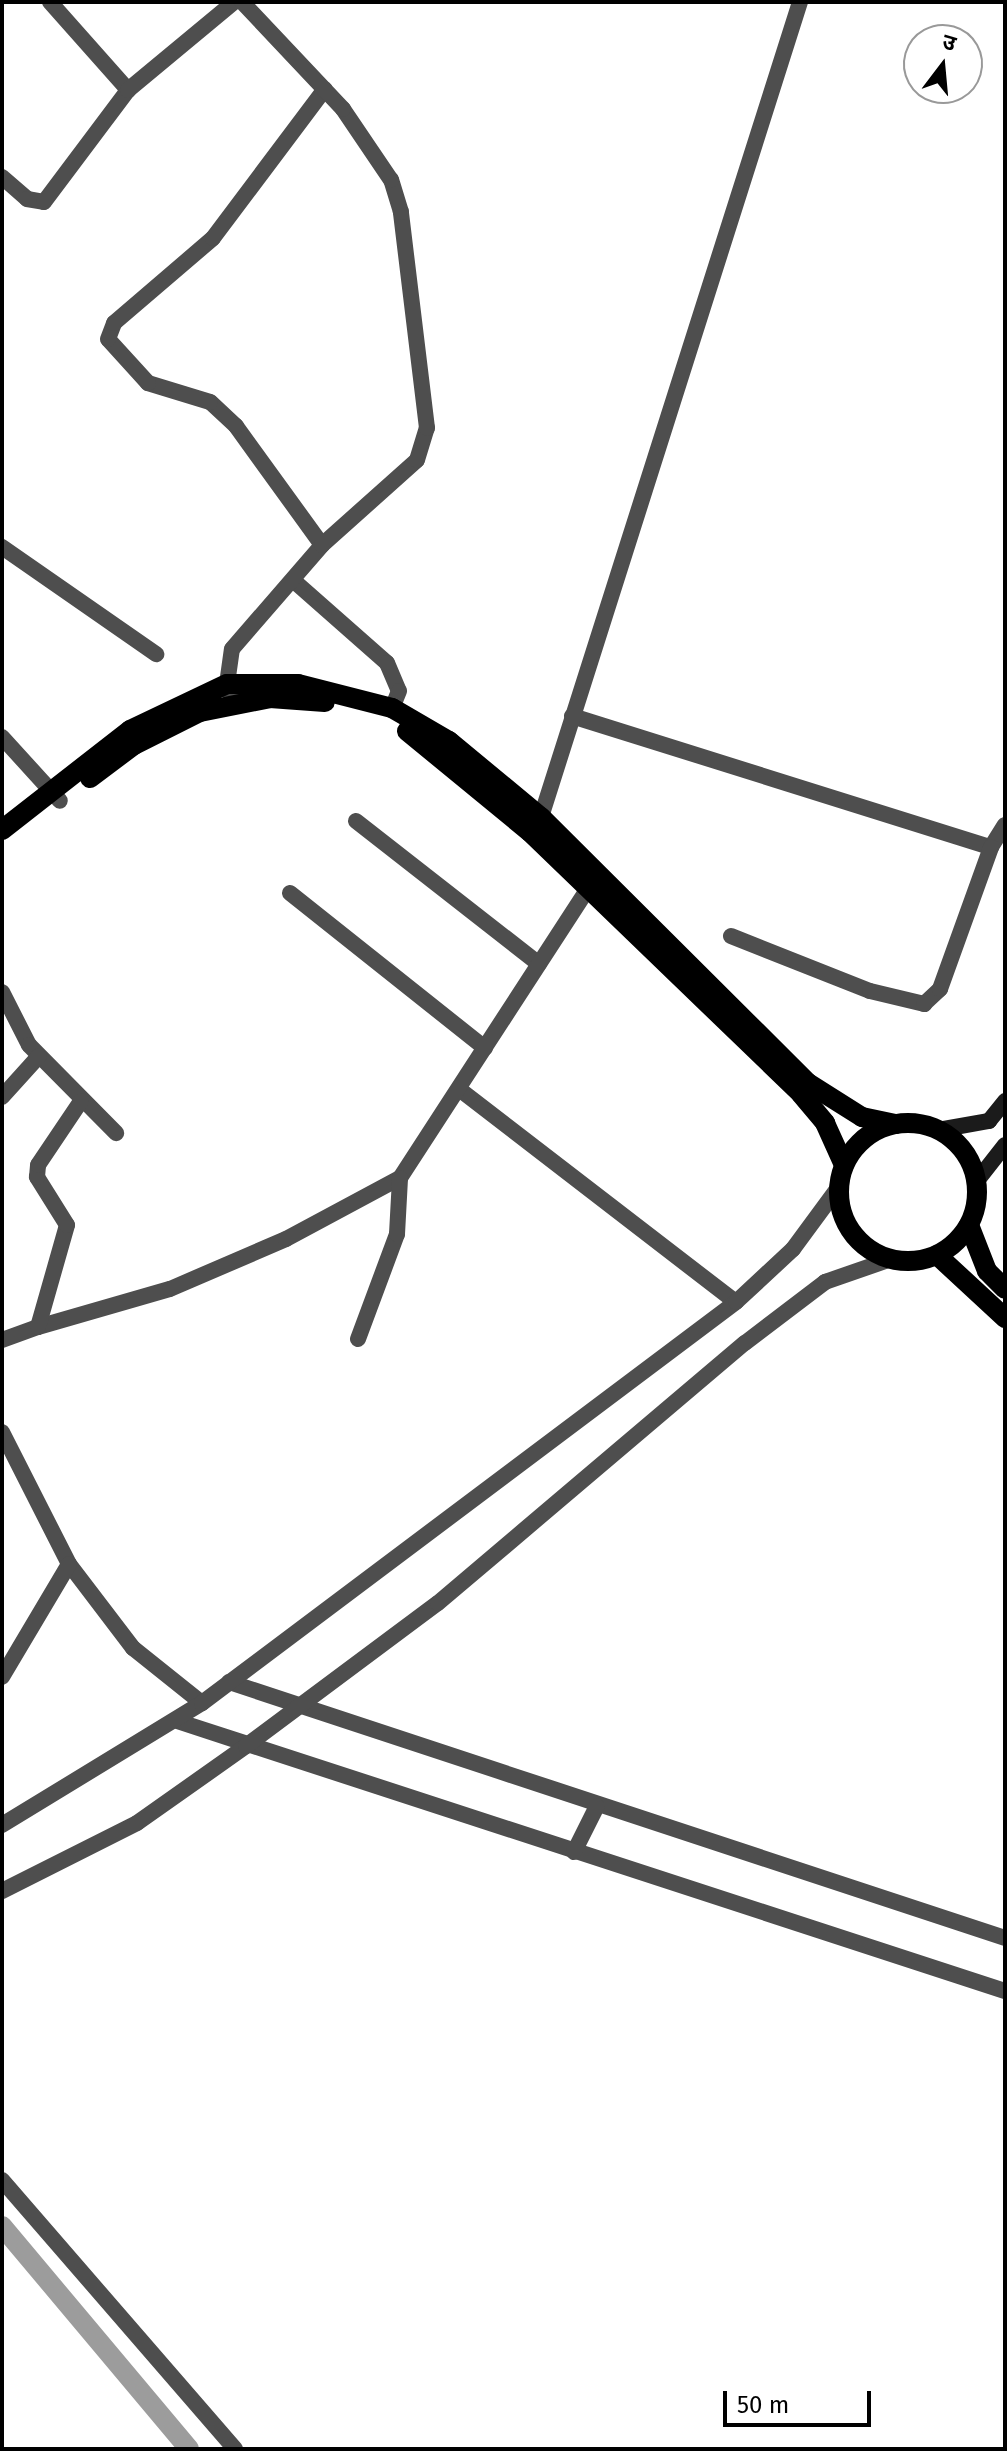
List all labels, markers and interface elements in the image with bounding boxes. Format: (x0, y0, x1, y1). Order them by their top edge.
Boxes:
north arrow (903, 24, 983, 104)
text: उ (939, 28, 959, 57)
scale bar (727, 2375, 875, 2425)
text: 50 m (737, 2391, 789, 2419)

